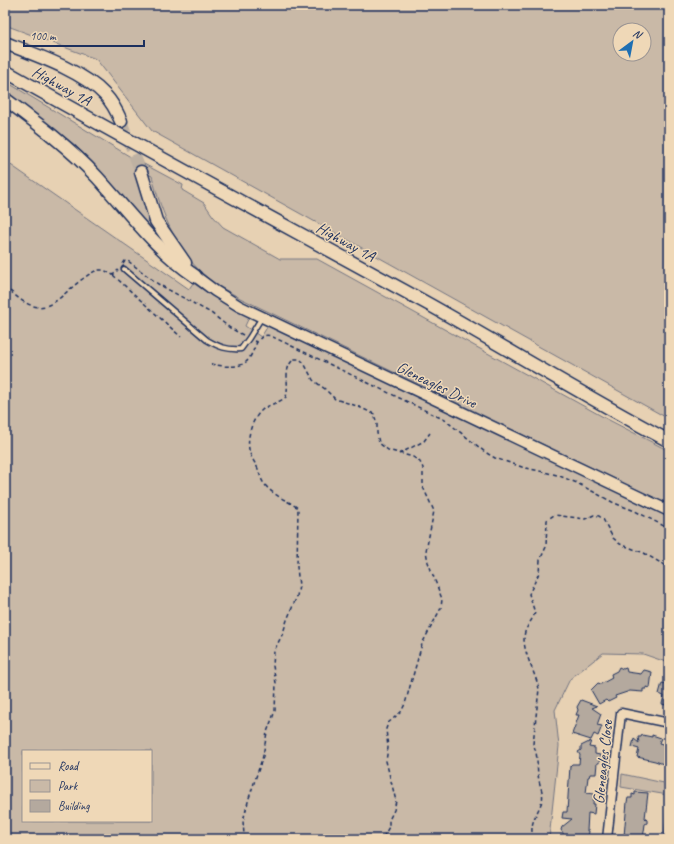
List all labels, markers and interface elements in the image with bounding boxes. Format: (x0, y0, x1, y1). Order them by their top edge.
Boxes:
scale bar (24, 22, 144, 48)
north arrow (612, 22, 652, 62)
text: N (631, 26, 646, 42)
text: 100 m (30, 28, 57, 44)
street label: Highway 1A (29, 62, 95, 111)
street label: Highway 1A (313, 218, 379, 267)
street label: Gleneagles Drive (393, 357, 481, 414)
street label: Gleneagles Close (589, 717, 618, 805)
legend (22, 750, 152, 822)
text: Road (58, 758, 80, 774)
text: Park (58, 778, 79, 794)
text: Building (58, 798, 90, 814)

